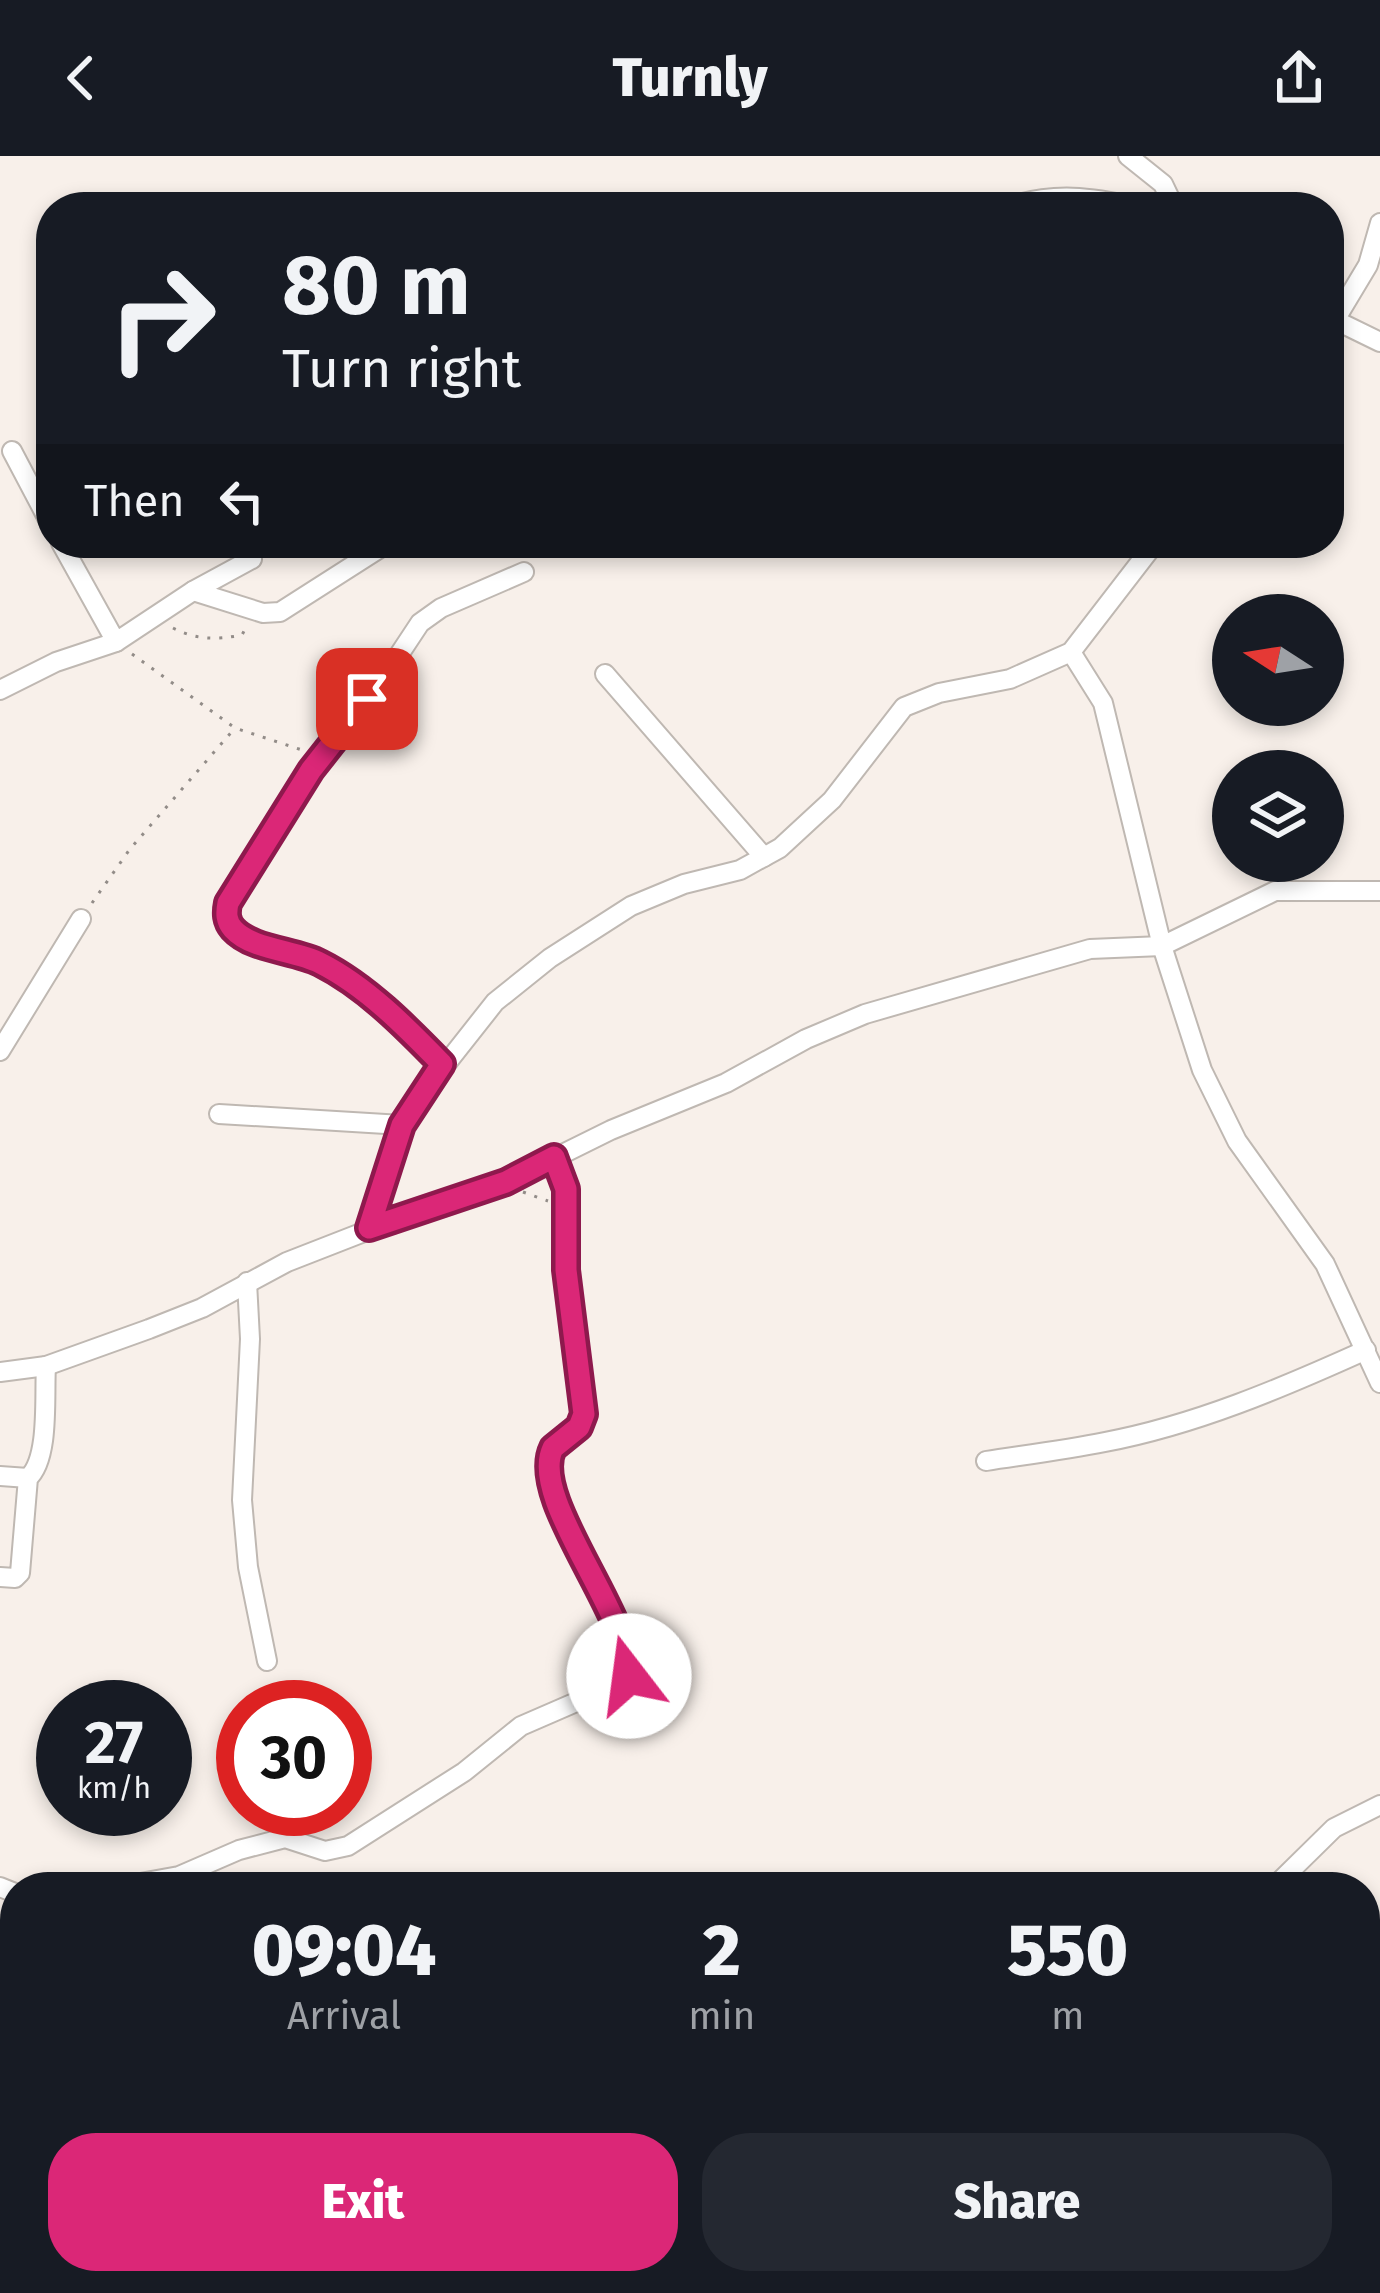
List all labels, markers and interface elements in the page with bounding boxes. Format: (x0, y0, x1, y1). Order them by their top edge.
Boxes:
icon: back (48, 45, 114, 111)
icon: share (1266, 45, 1332, 111)
text: Turnly (612, 46, 768, 110)
text: 80 m (282, 235, 471, 336)
icon: right (84, 240, 240, 396)
text: Turn right (282, 337, 521, 401)
icon: left (209, 468, 275, 534)
text: Then (84, 474, 185, 528)
north arrow (1212, 594, 1344, 726)
map controls (1212, 594, 1344, 882)
pin (316, 648, 418, 750)
icon: arrive (334, 666, 400, 732)
button: layers (1212, 750, 1344, 882)
position arrow (566, 1613, 692, 1739)
speed limit sign: 30 (216, 1680, 372, 1836)
text: 27 (85, 1707, 143, 1779)
text: km/h (77, 1770, 151, 1806)
text: 09:04 (252, 1908, 436, 1994)
text: 2 (703, 1908, 741, 1994)
text: 550 (1007, 1908, 1128, 1994)
text: Arrival (287, 1993, 401, 2039)
text: min (688, 1993, 755, 2039)
text: m (1051, 1993, 1084, 2039)
button: Exit (48, 2133, 678, 2271)
button: Share (702, 2133, 1332, 2271)

